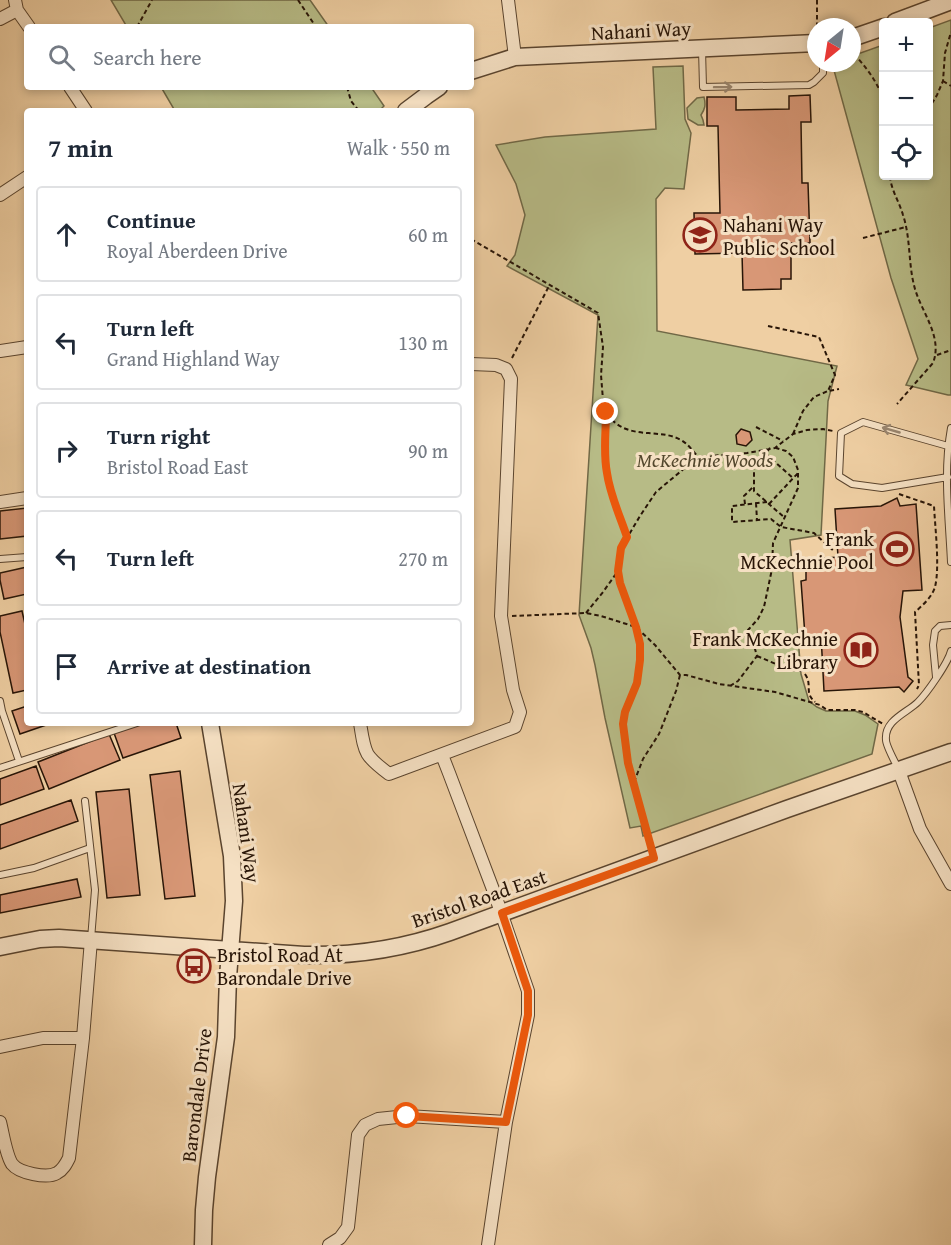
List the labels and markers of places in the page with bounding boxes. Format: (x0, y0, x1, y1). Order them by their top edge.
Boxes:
place label: Nahani Way Public School (723, 210, 835, 262)
school or university icon: Nahani Way Public School (682, 217, 718, 253)
place label: Frank McKechnie Pool (740, 524, 875, 576)
sports icon: Frank McKechnie Pool (879, 531, 915, 567)
place label: Frank McKechnie Library (692, 624, 838, 676)
library icon: Frank McKechnie Library (843, 632, 879, 668)
place label: Bristol Road At Barondale Drive (217, 940, 352, 992)
bus stop icon: Bristol Road At Barondale Drive (176, 948, 212, 984)

